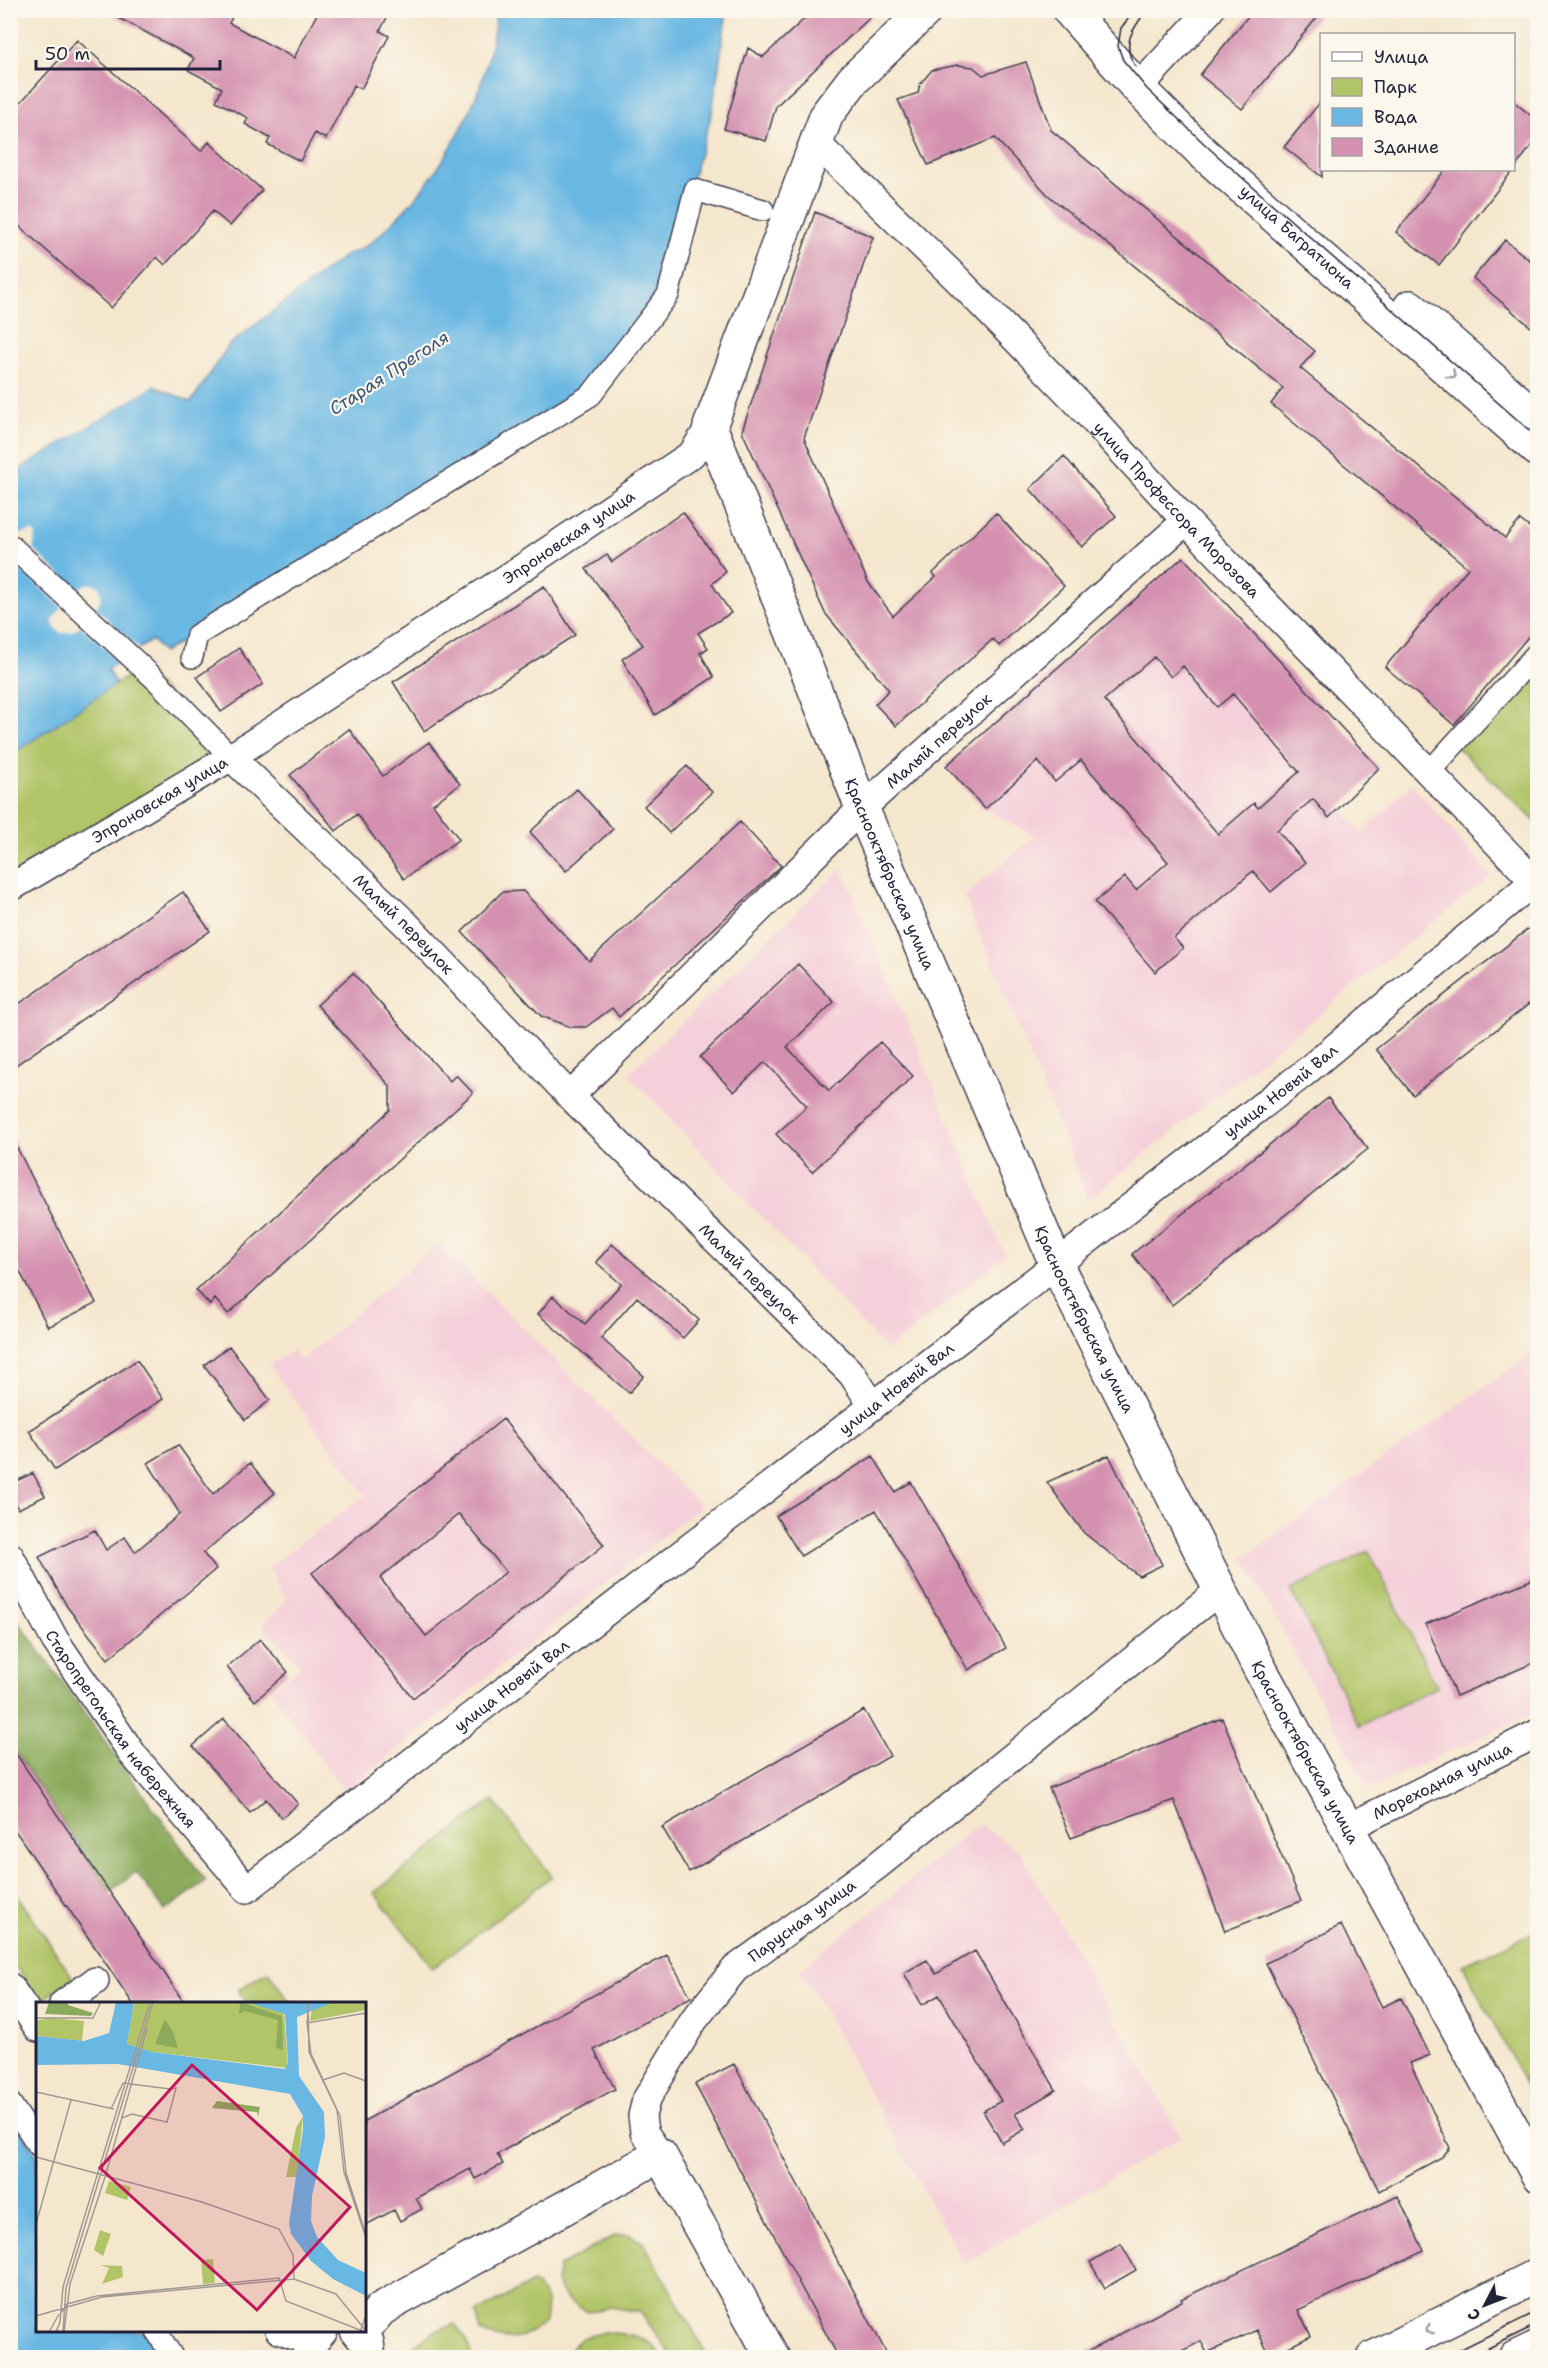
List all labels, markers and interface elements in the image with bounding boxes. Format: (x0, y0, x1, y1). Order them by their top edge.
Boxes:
scale bar (36, 33, 220, 71)
legend (1320, 33, 1515, 171)
text: 50 m (45, 42, 90, 66)
text: Улица (1374, 45, 1428, 69)
text: Парк (1374, 75, 1417, 99)
text: Вода (1374, 105, 1417, 129)
text: Здание (1374, 135, 1439, 159)
street label: улица Багратиона (1235, 180, 1359, 293)
water label: Старая Преголя (325, 325, 454, 421)
one-way arrow (1445, 368, 1456, 379)
street label: улица Профессора Морозова (1089, 417, 1265, 602)
street label: Эпроновская улица (499, 485, 639, 589)
street label: Малый переулок (881, 688, 996, 793)
street label: Эпроновская улица (88, 751, 232, 848)
street label: Краснооктябрьская улица (840, 775, 940, 973)
street label: Малый переулок (348, 869, 459, 979)
street label: улица Новый Вал (1219, 1040, 1342, 1143)
street label: Малый переулок (694, 1219, 805, 1329)
street label: Краснооктябрьская улица (1030, 1222, 1139, 1417)
street label: улица Новый Вал (835, 1337, 958, 1439)
street label: Старопрегольская набережная (41, 1626, 201, 1833)
street label: улица Новый Вал (450, 1634, 573, 1736)
street label: Краснооктябрьская улица (1246, 1657, 1364, 1848)
street label: Мореходная улица (1369, 1738, 1515, 1825)
street label: Парусная улица (744, 1875, 860, 1967)
inset map (36, 2002, 366, 2332)
north arrow (1455, 2275, 1515, 2335)
text: С (1463, 2304, 1485, 2325)
one-way arrow (1424, 2322, 1435, 2334)

